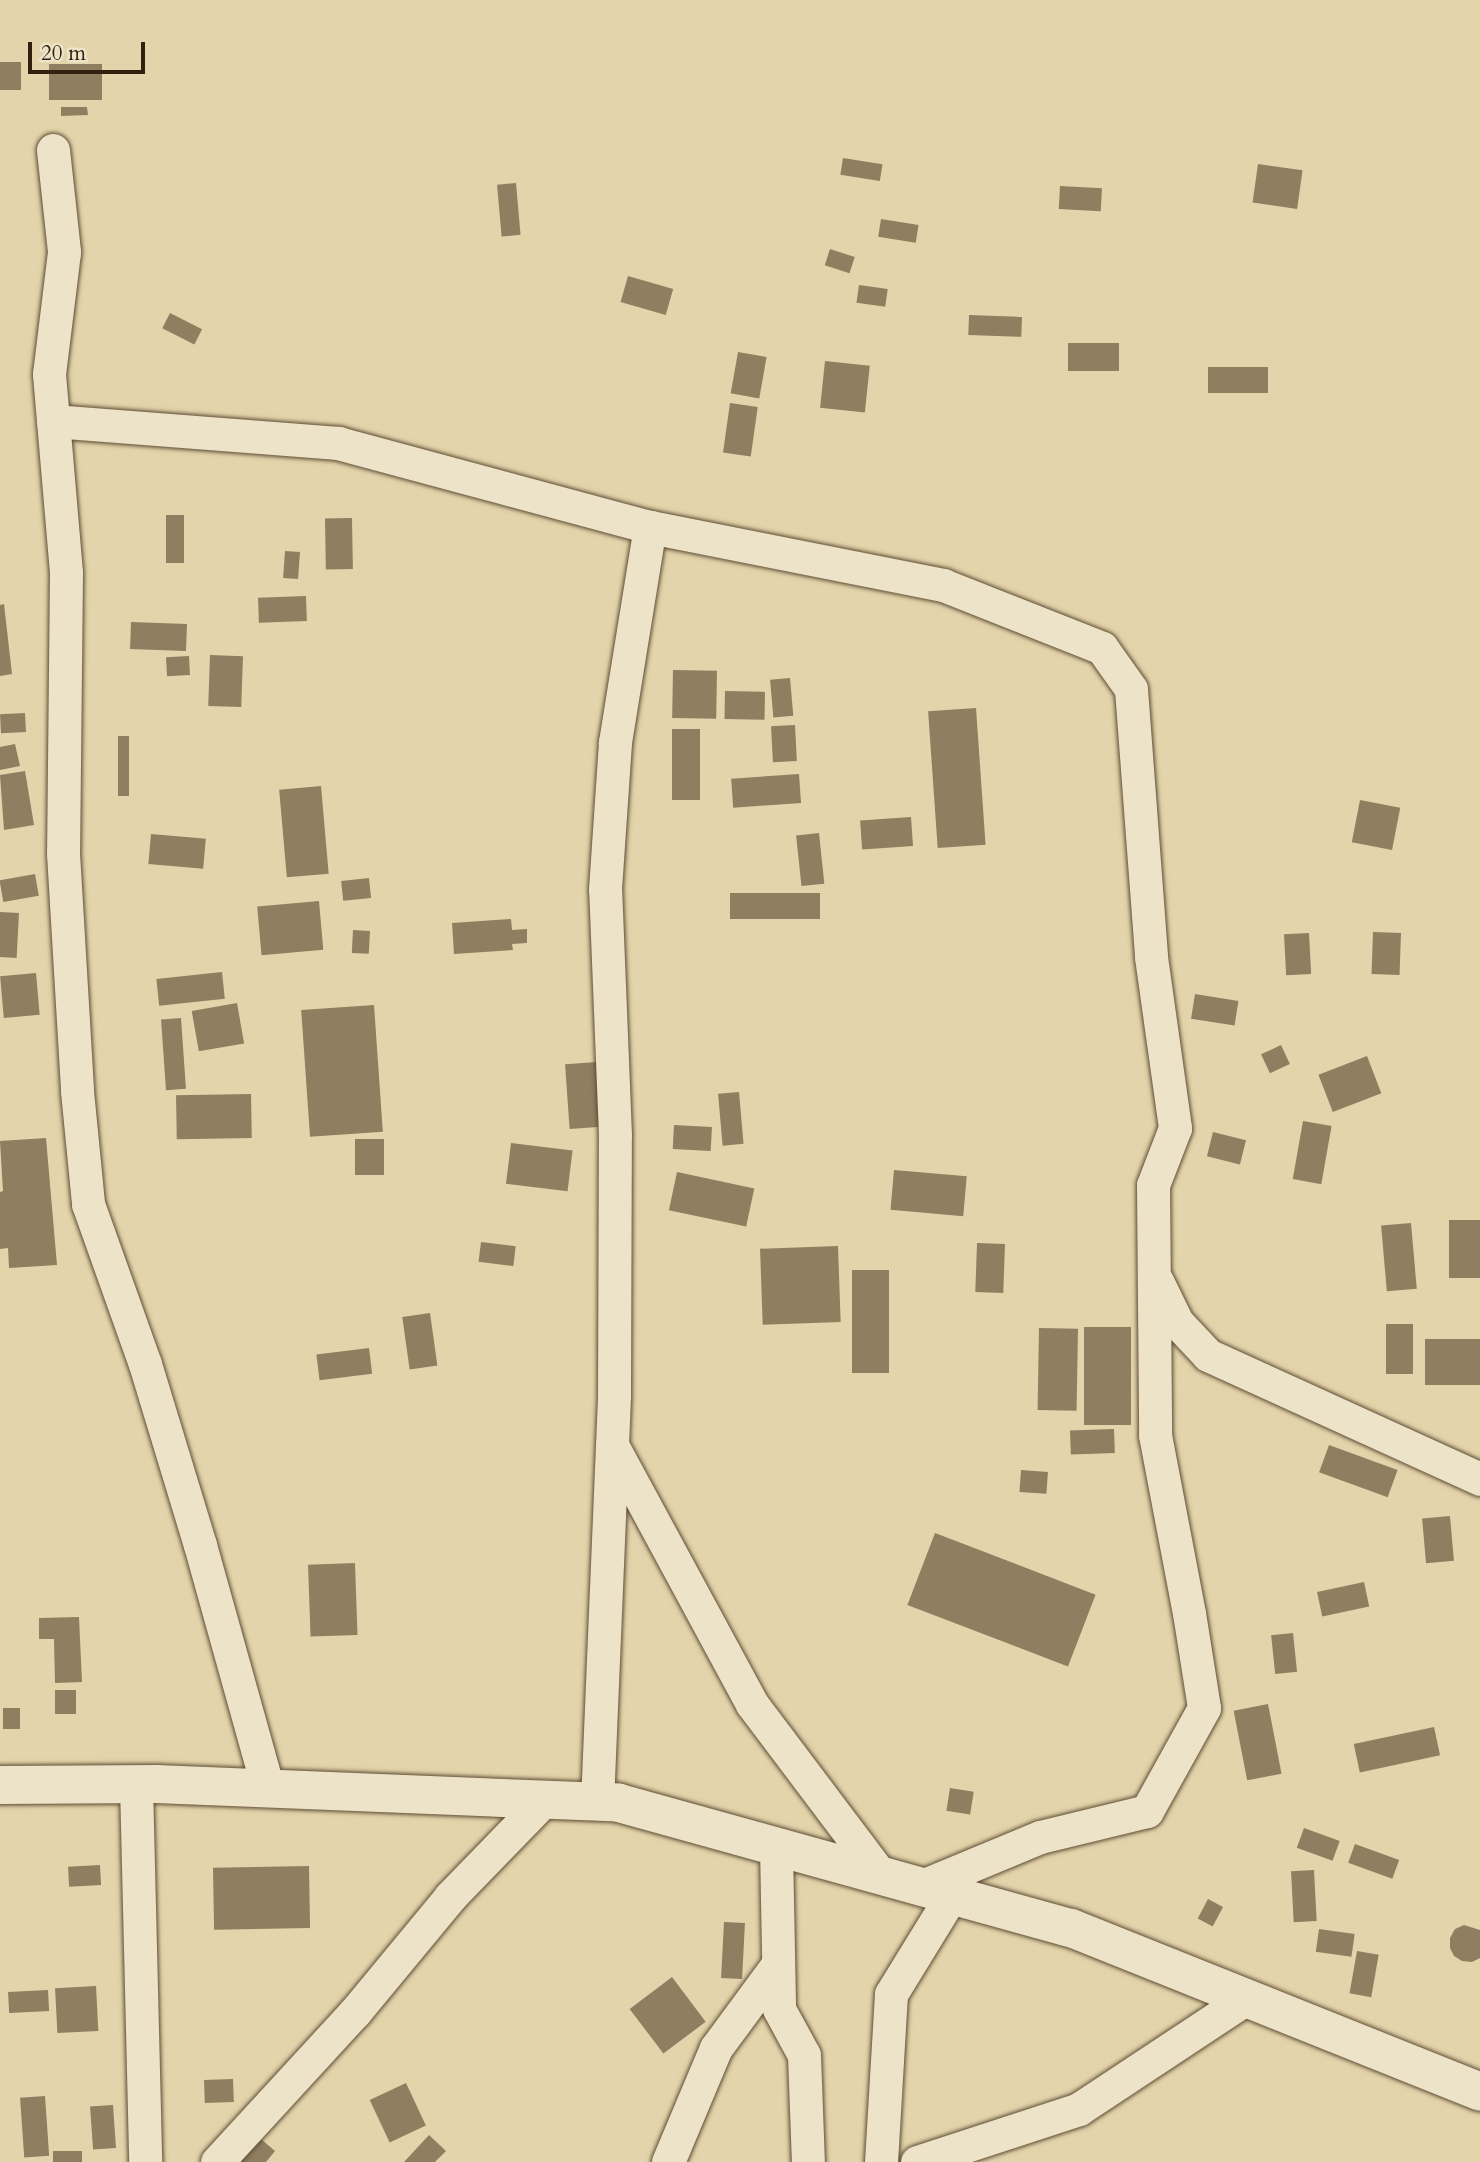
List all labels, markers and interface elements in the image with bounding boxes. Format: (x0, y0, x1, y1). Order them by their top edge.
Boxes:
scale bar (32, 28, 149, 72)
text: 20 m (41, 39, 86, 68)

